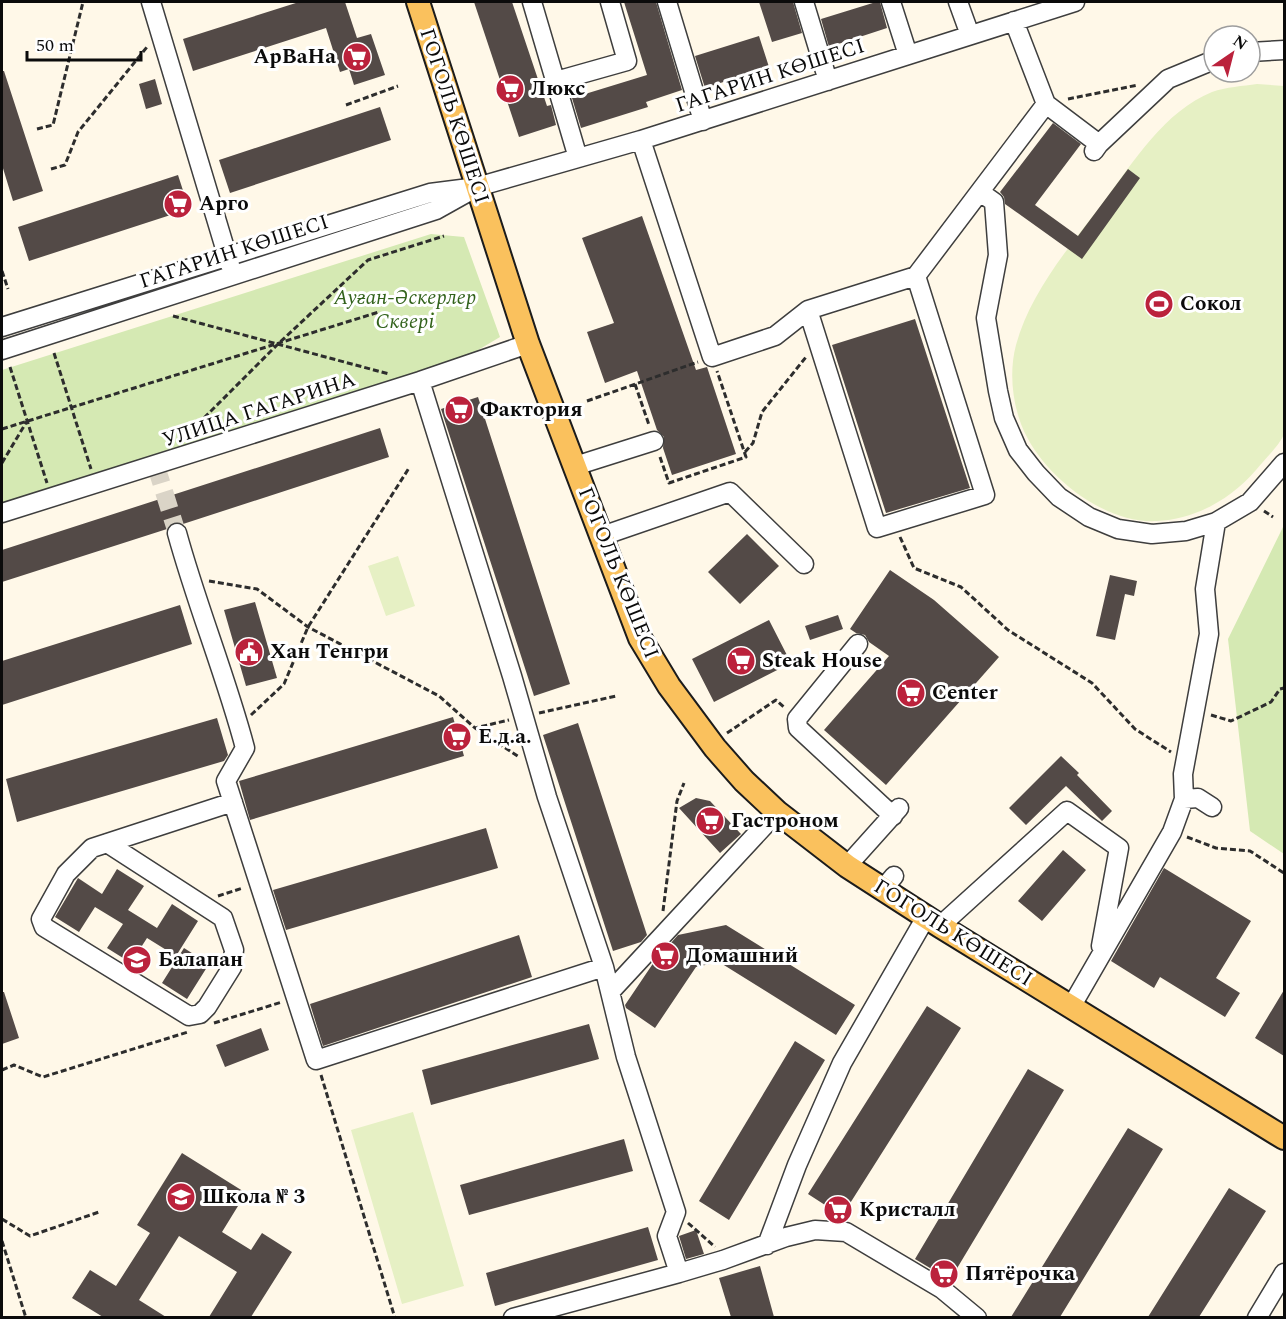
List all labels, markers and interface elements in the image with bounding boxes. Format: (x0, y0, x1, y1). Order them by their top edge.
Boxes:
scale bar (27, 24, 141, 62)
street label: ГОГОЛЬ КӨШЕСІ (411, 24, 497, 208)
north arrow (1202, 24, 1262, 84)
text: N (1228, 29, 1252, 56)
street label: ГАГАРИН КӨШЕСІ (671, 30, 869, 122)
text: 50 m (36, 32, 74, 59)
place label: АрВаНа (253, 41, 336, 73)
supermarket icon: АрВаНа (341, 41, 373, 73)
supermarket icon: Люкс (494, 73, 526, 105)
place label: Люкс (531, 73, 586, 105)
supermarket icon: Арго (162, 188, 194, 220)
place label: Арго (199, 188, 249, 220)
street label: ГАГАРИН КӨШЕСІ (135, 206, 333, 298)
park label: Ауған-Әскерлер Сквері (333, 282, 476, 338)
sports icon: Сокол (1143, 288, 1175, 320)
place label: Сокол (1180, 288, 1242, 320)
street label: УЛИЦА ГАГАРИНА (158, 364, 360, 456)
supermarket icon: Фактория (443, 394, 475, 426)
place label: Фактория (480, 394, 583, 426)
street label: ГОГОЛЬ КӨШЕСІ (569, 482, 667, 664)
public building icon: Хан Тенгри (233, 636, 265, 668)
place label: Хан Тенгри (270, 636, 389, 668)
supermarket icon: Steak House (725, 645, 757, 677)
place label: Steak House (762, 645, 882, 677)
supermarket icon: Center (895, 677, 927, 709)
place label: Center (932, 677, 998, 709)
supermarket icon: Е.д.а. (441, 721, 473, 753)
place label: Е.д.а. (478, 721, 532, 753)
supermarket icon: Гастроном (694, 805, 726, 837)
place label: Гастроном (731, 805, 839, 837)
street label: ГОГОЛЬ КӨШЕСІ (867, 871, 1039, 995)
supermarket icon: Домашний (649, 940, 681, 972)
place label: Домашний (686, 940, 798, 972)
school or university icon: Балапан (121, 944, 153, 976)
place label: Балапан (158, 944, 243, 976)
school or university icon: Школа № 3 (165, 1181, 197, 1213)
place label: Школа № 3 (202, 1181, 305, 1213)
supermarket icon: Кристалл (822, 1194, 854, 1226)
place label: Кристалл (859, 1194, 956, 1226)
supermarket icon: Пятёрочка (928, 1258, 960, 1290)
place label: Пятёрочка (965, 1258, 1075, 1290)

